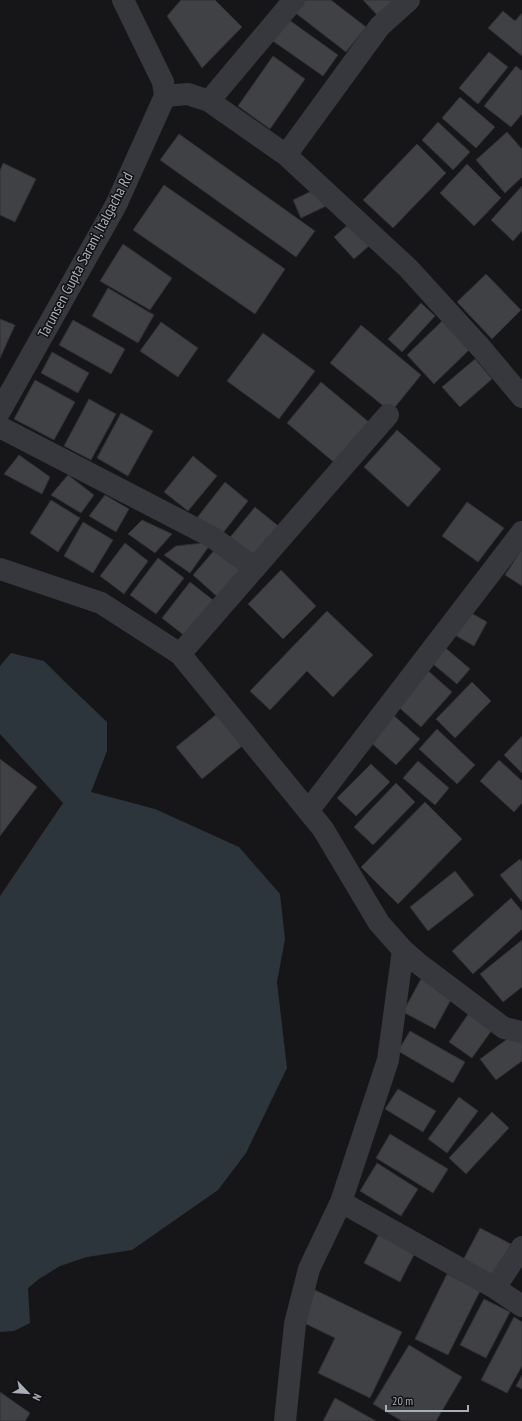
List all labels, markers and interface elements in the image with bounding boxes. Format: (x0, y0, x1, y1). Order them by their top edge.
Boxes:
street label: Tarunsen Gupta Sarani, Italgacha Rd (33, 169, 137, 341)
north arrow (8, 1373, 48, 1413)
scale bar (386, 1387, 468, 1413)
text: N (29, 1392, 45, 1403)
text: 20 m (392, 1393, 413, 1408)

